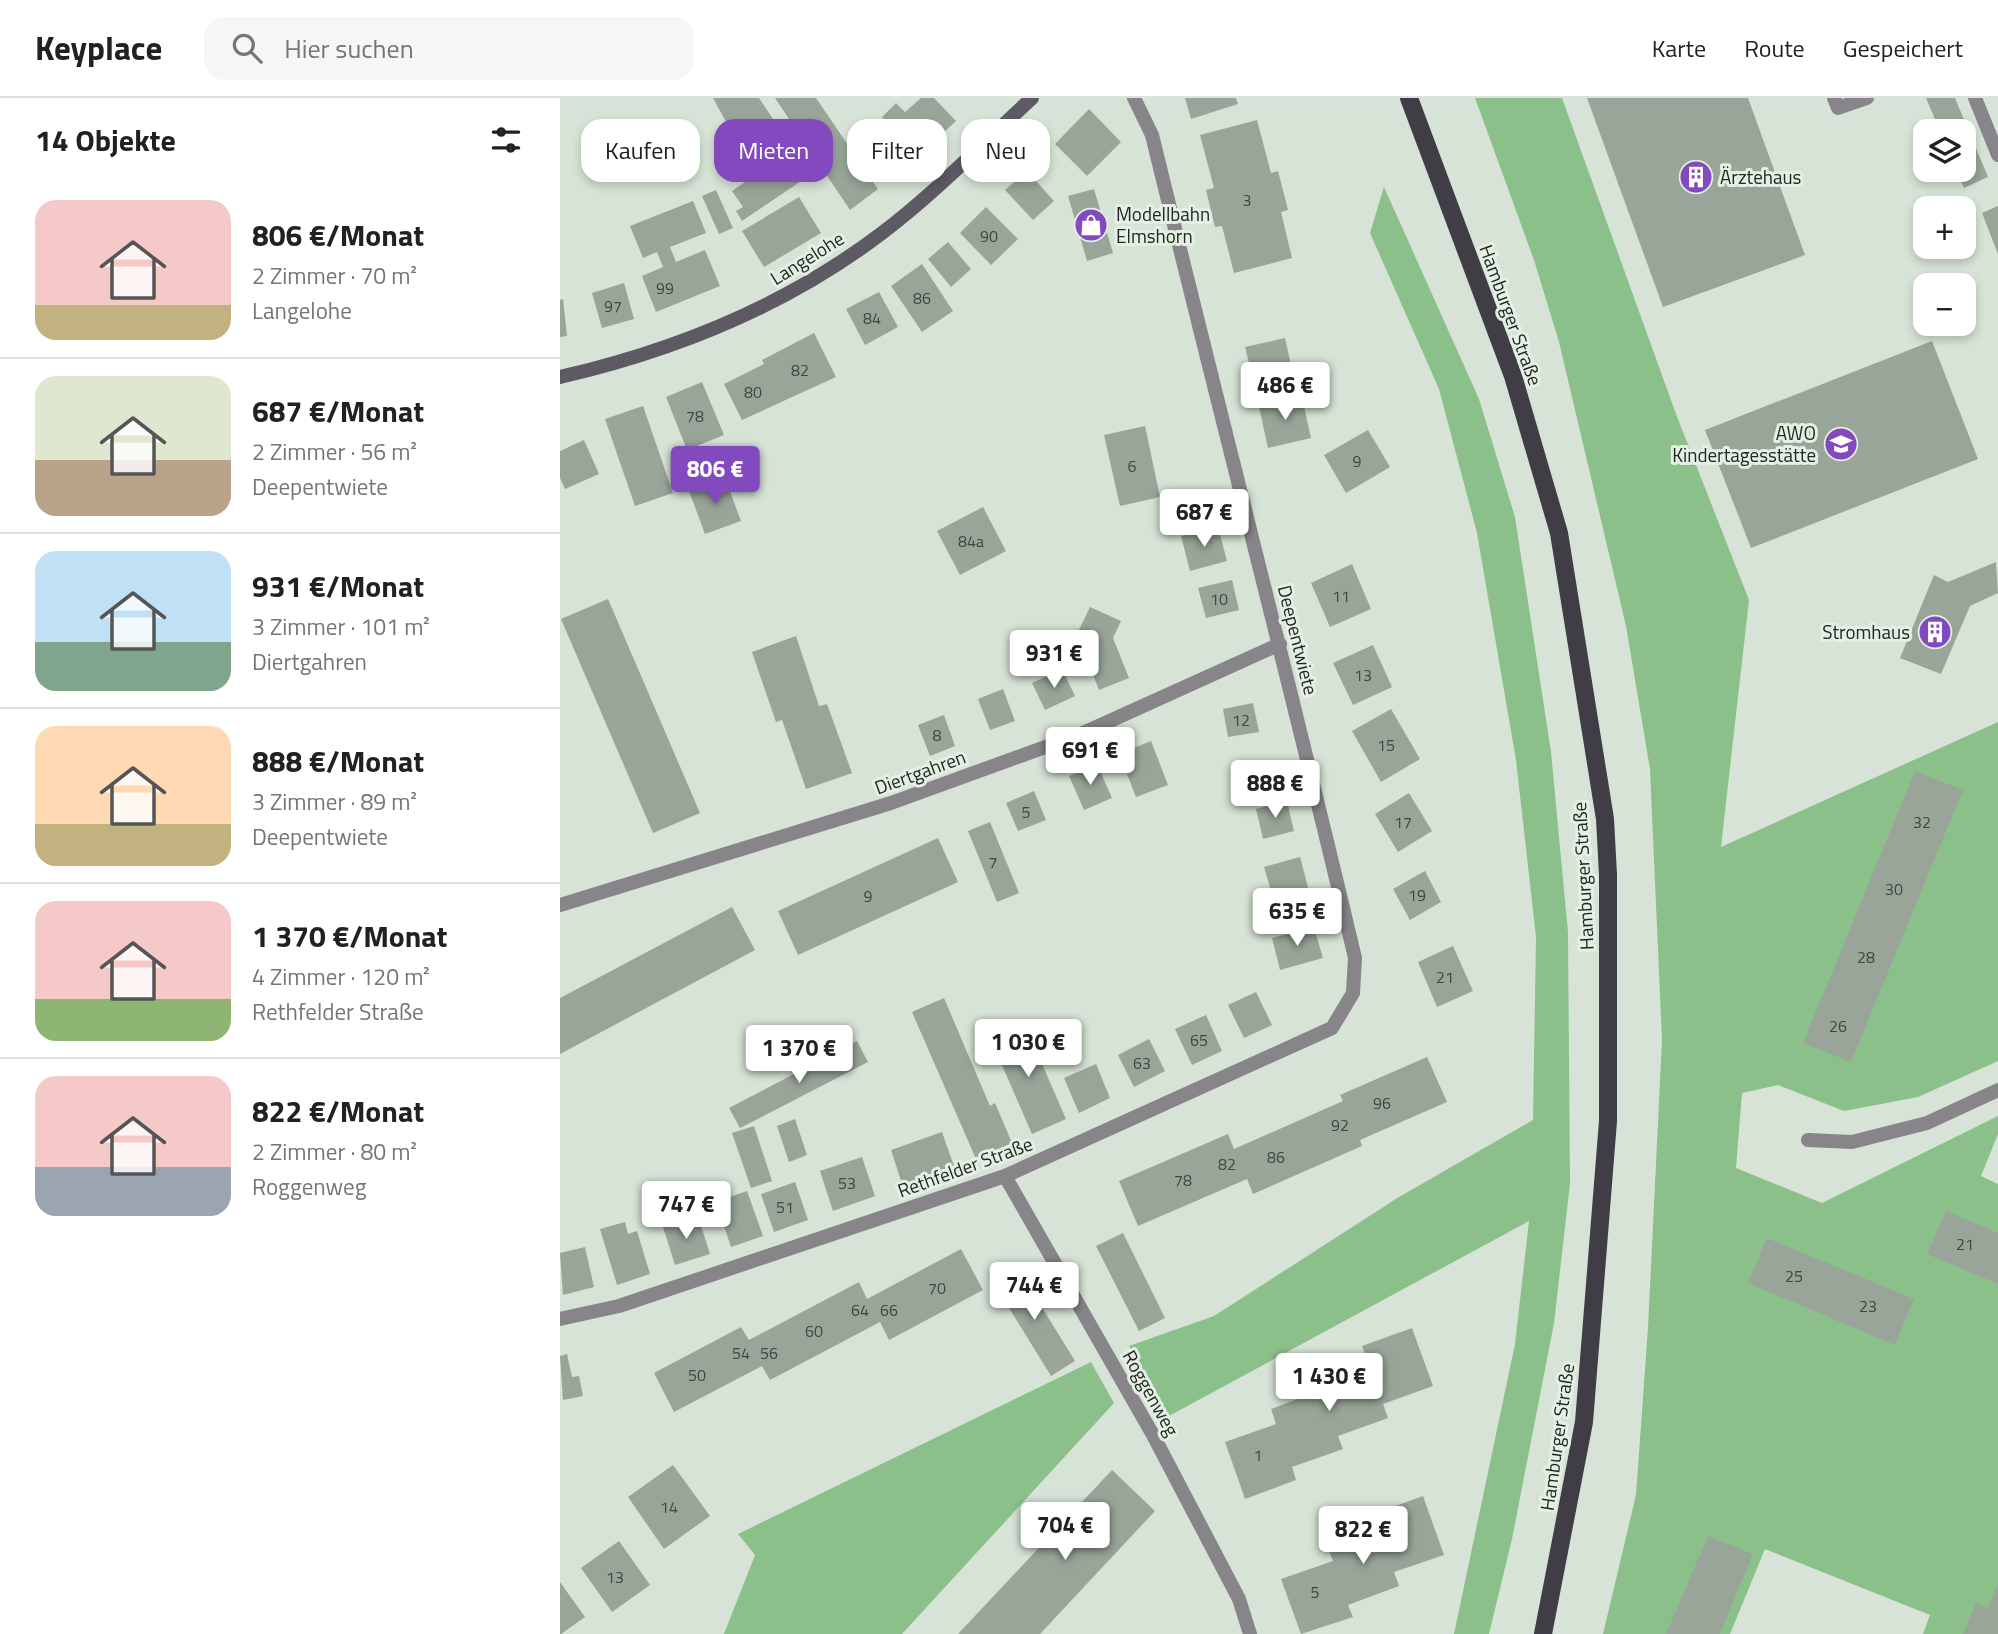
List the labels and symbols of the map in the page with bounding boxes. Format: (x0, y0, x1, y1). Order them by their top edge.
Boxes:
building icon: Ärztehaus (1677, 158, 1715, 196)
place label: Ärztehaus (1720, 162, 1802, 191)
house number: 3 (1243, 188, 1251, 212)
place label: Modellbahn Elmshorn (1116, 199, 1210, 250)
shop icon: Modellbahn Elmshorn (1072, 206, 1110, 244)
street label: Langelohe (764, 223, 849, 292)
house number: 90 (980, 224, 998, 248)
street label: Hamburger Straße (1472, 240, 1550, 389)
house number: 99 (656, 276, 674, 300)
house number: 86 (913, 286, 931, 310)
house number: 97 (604, 294, 622, 318)
house number: 84 (863, 306, 881, 330)
house number: 82 (791, 358, 809, 382)
pin: 486 € (1236, 362, 1334, 422)
house number: 80 (744, 380, 762, 404)
house number: 78 (686, 404, 704, 428)
place label: AWO Kindertagesstätte (1672, 418, 1816, 469)
school or university icon: AWO Kindertagesstätte (1822, 425, 1860, 463)
pin: 806 € (666, 446, 764, 506)
house number: 9 (1353, 449, 1362, 473)
house number: 6 (1128, 454, 1137, 478)
pin: 687 € (1155, 490, 1253, 549)
house number: 84a (958, 529, 984, 553)
street label: Deepentwiete (1271, 582, 1326, 698)
house number: 11 (1332, 584, 1350, 608)
house number: 10 (1210, 587, 1228, 611)
building icon: Stromhaus (1916, 613, 1954, 651)
place label: Stromhaus (1822, 617, 1910, 646)
pin: 931 € (1005, 630, 1103, 690)
house number: 13 (1354, 663, 1372, 687)
house number: 12 (1232, 708, 1250, 732)
house number: 8 (933, 723, 942, 747)
pin: 691 € (1041, 728, 1139, 787)
house number: 15 (1377, 733, 1395, 757)
street label: Diertgahren (870, 742, 969, 801)
pin: 888 € (1226, 760, 1324, 820)
house number: 5 (1022, 800, 1031, 824)
street label: Hamburger Straße (1564, 801, 1601, 951)
house number: 17 (1394, 810, 1412, 834)
house number: 32 (1913, 810, 1931, 834)
house number: 7 (989, 850, 997, 874)
house number: 30 (1885, 877, 1903, 901)
house number: 19 (1408, 883, 1426, 907)
house number: 9 (864, 884, 873, 908)
pin: 635 € (1248, 888, 1346, 948)
house number: 28 (1857, 945, 1875, 969)
house number: 21 (1436, 965, 1454, 989)
house number: 26 (1829, 1014, 1847, 1038)
pin: 1 030 € (963, 1020, 1093, 1079)
pin: 1 370 € (734, 1026, 864, 1085)
house number: 65 (1190, 1028, 1208, 1052)
house number: 63 (1133, 1051, 1151, 1075)
house number: 96 (1373, 1091, 1391, 1115)
house number: 92 (1331, 1113, 1349, 1137)
street label: Rethfelder Straße (893, 1129, 1036, 1204)
house number: 86 (1267, 1145, 1285, 1169)
house number: 82 (1218, 1152, 1236, 1176)
house number: 78 (1174, 1168, 1192, 1192)
house number: 53 (838, 1171, 856, 1195)
pin: 747 € (637, 1182, 735, 1241)
house number: 51 (776, 1195, 794, 1219)
house number: 21 (1956, 1232, 1974, 1256)
pin: 744 € (985, 1262, 1083, 1322)
house number: 25 (1785, 1264, 1803, 1288)
house number: 70 (928, 1276, 946, 1300)
house number: 23 (1859, 1294, 1877, 1318)
house number: 64 (851, 1298, 869, 1322)
house number: 66 (880, 1298, 898, 1322)
house number: 60 (805, 1319, 823, 1343)
house number: 54 (732, 1341, 750, 1365)
house number: 56 (760, 1341, 778, 1365)
street label: Roggenweg (1116, 1344, 1187, 1441)
pin: 1 430 € (1264, 1354, 1394, 1413)
street label: Hamburger Straße (1532, 1362, 1581, 1512)
house number: 50 (688, 1363, 706, 1387)
house number: 1 (1254, 1443, 1262, 1467)
house number: 14 (660, 1495, 678, 1519)
pin: 704 € (1016, 1502, 1114, 1562)
pin: 822 € (1314, 1506, 1412, 1566)
house number: 13 (606, 1565, 624, 1589)
house number: 5 (1311, 1580, 1320, 1604)

